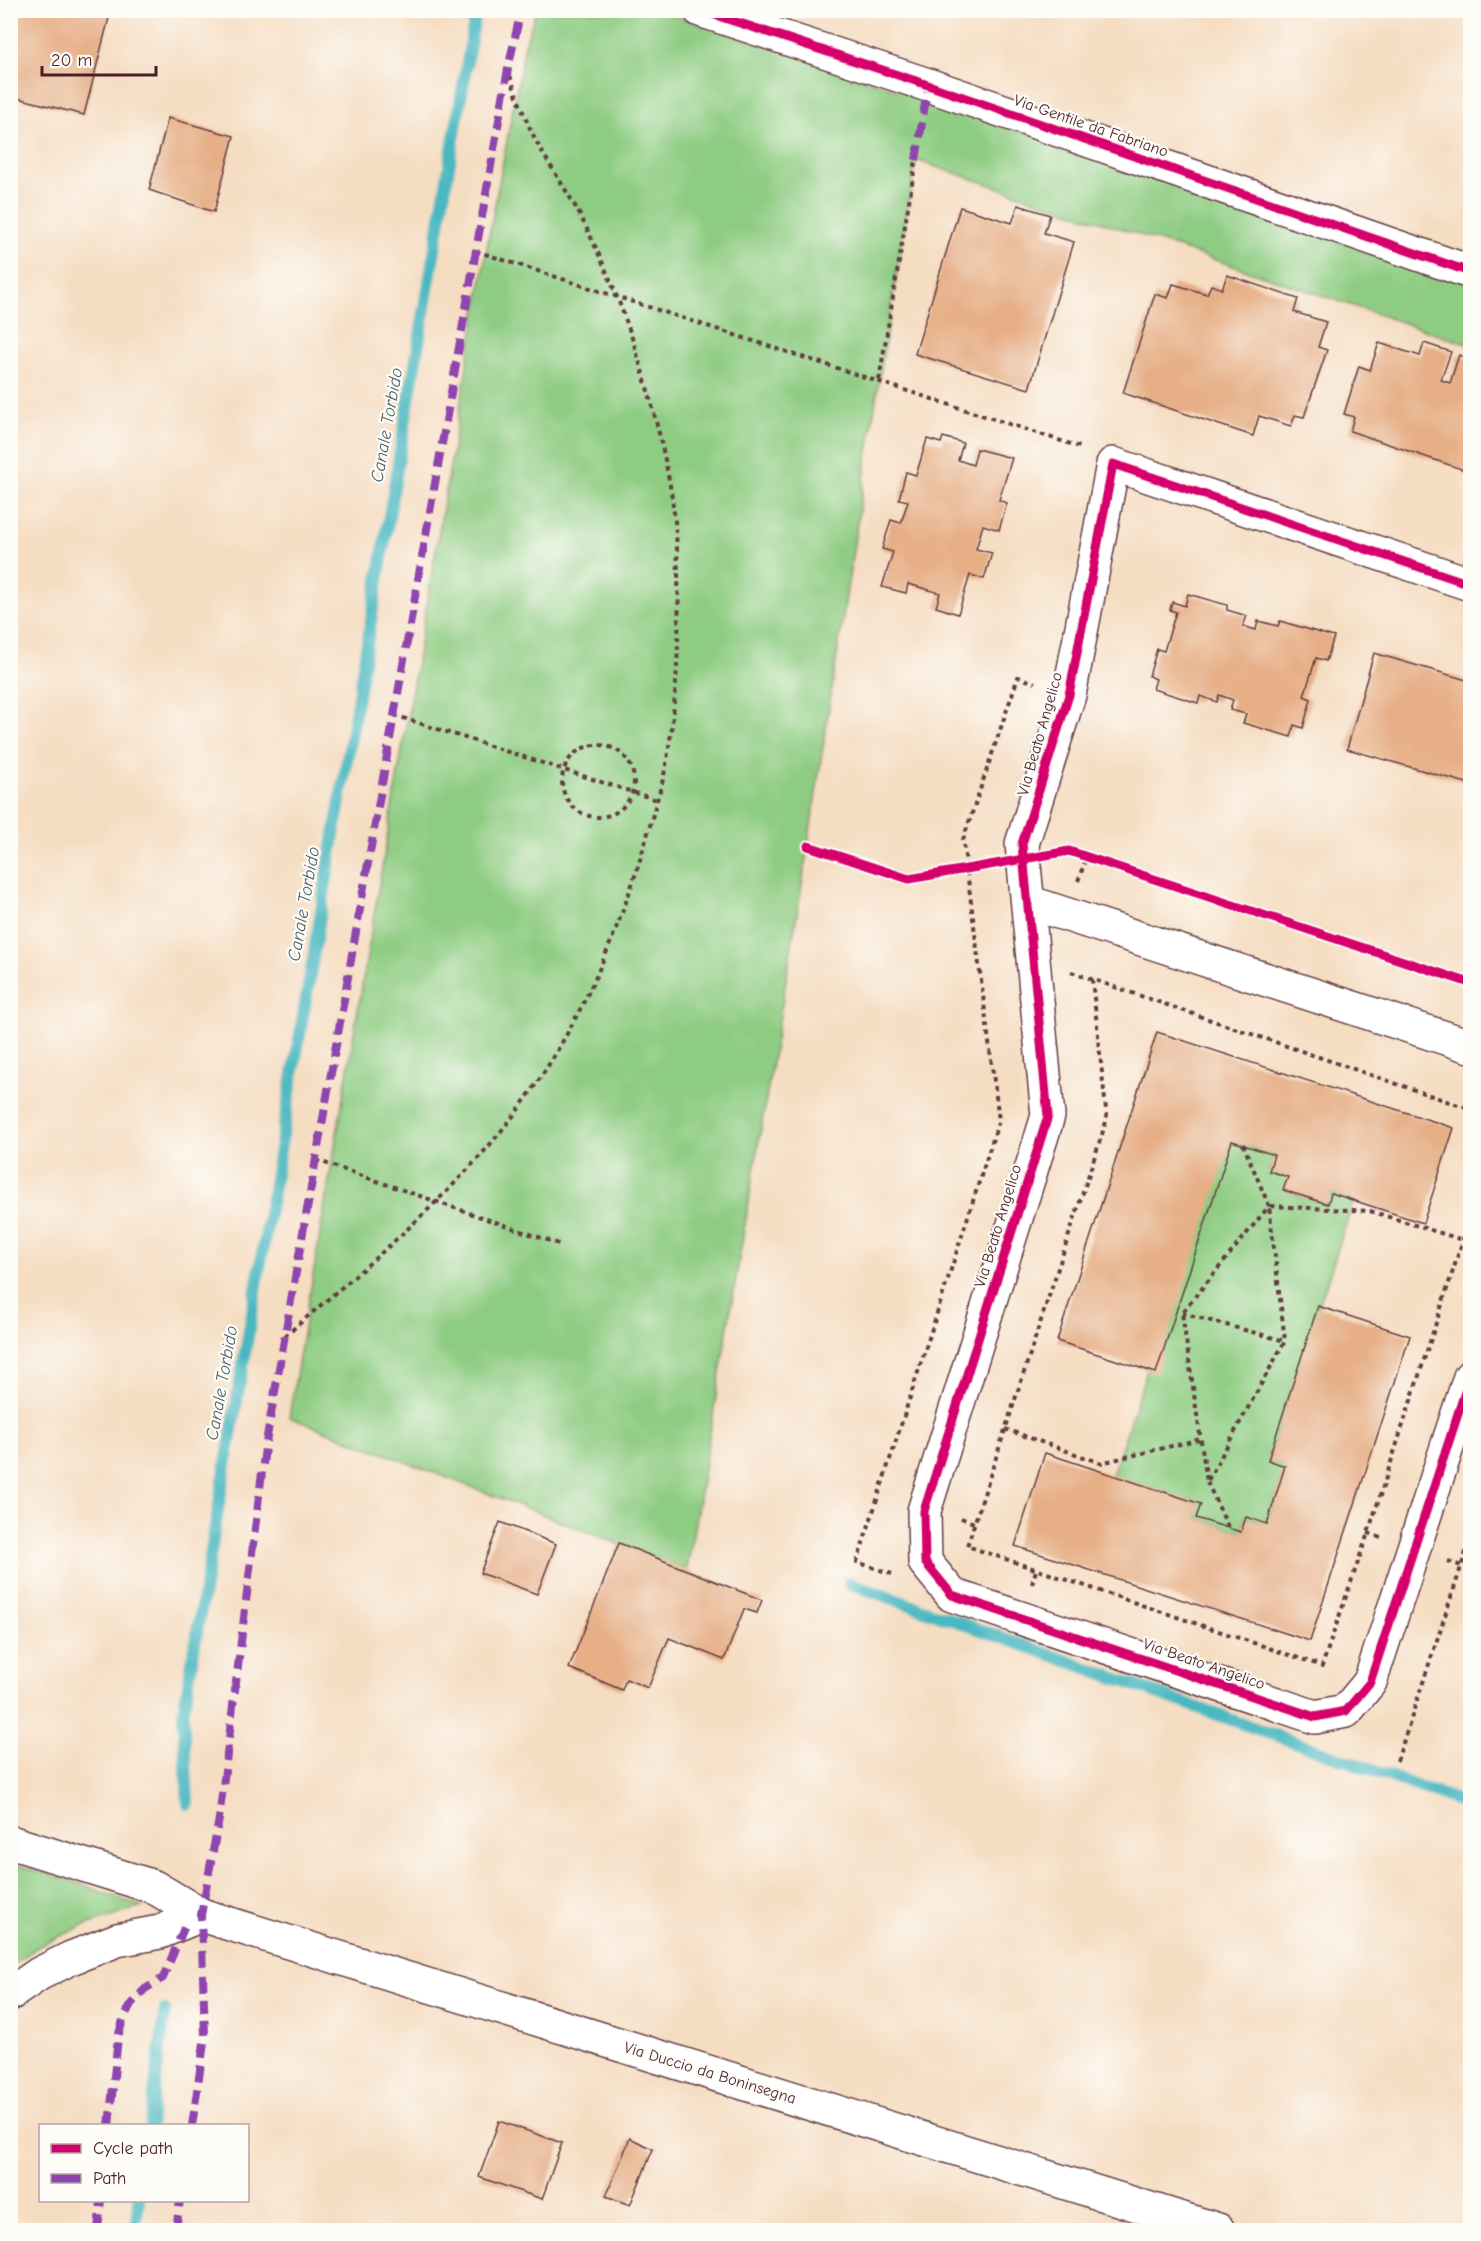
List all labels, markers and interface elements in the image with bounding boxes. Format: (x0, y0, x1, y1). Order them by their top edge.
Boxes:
scale bar (42, 39, 156, 77)
text: 20 m (51, 50, 92, 71)
street label: Via Gentile da Fabriano (1011, 91, 1171, 161)
water label: Canale Torbido (367, 366, 407, 484)
street label: Via Beato Angelico (1014, 670, 1066, 798)
water label: Canale Torbido (284, 845, 324, 963)
street label: Via Beato Angelico (971, 1162, 1025, 1290)
water label: Canale Torbido (202, 1324, 242, 1442)
street label: Via Beato Angelico (1141, 1635, 1267, 1693)
street label: Via Duccio da Boninsegna (622, 2038, 798, 2108)
legend (39, 2124, 249, 2202)
text: Cycle path (93, 2138, 173, 2159)
text: Path (93, 2168, 126, 2189)

